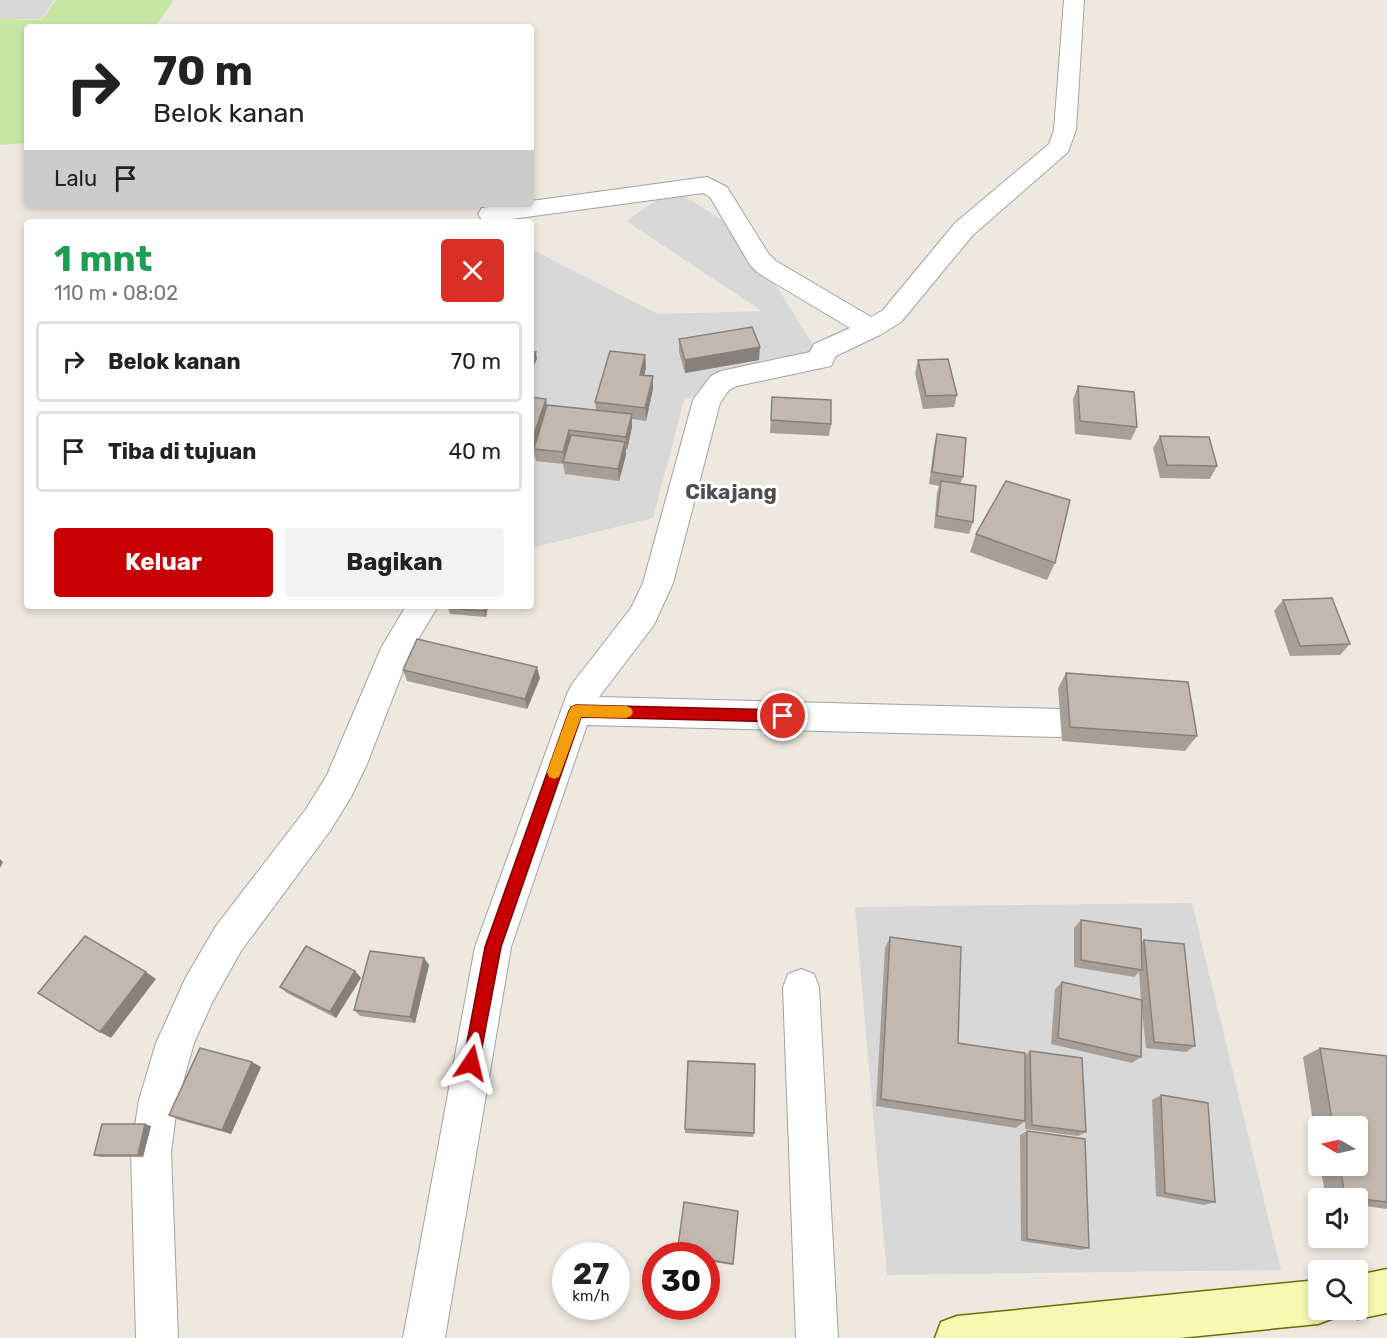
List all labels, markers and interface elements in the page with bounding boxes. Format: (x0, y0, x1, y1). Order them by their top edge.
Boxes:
text: 70 m (153, 46, 253, 96)
icon: right (54, 48, 132, 126)
text: Belok kanan (153, 97, 305, 129)
icon: arrive (109, 162, 142, 195)
text: Lalu (54, 165, 97, 192)
text: 1 mnt (54, 237, 152, 280)
button: close (441, 239, 504, 302)
text: 110 m · 08:02 (54, 281, 178, 305)
icon: right (57, 345, 90, 378)
text: Belok kanan (108, 348, 241, 375)
text: 70 m (451, 348, 501, 375)
icon: arrive (57, 435, 90, 468)
text: Tiba di tujuan (108, 438, 256, 465)
text: 40 m (448, 438, 501, 465)
district label: Cikajang (685, 479, 777, 504)
button: Keluar (54, 528, 273, 597)
button: Bagikan (285, 528, 504, 597)
pin (757, 690, 808, 741)
icon: arrive (766, 699, 799, 732)
position arrow (439, 1031, 503, 1095)
north arrow (1308, 1116, 1368, 1176)
map controls (1308, 1116, 1368, 1320)
button: sound (1308, 1188, 1368, 1248)
speed limit sign: 30 (642, 1242, 720, 1320)
text: 27 (573, 1256, 609, 1292)
button: search (1308, 1260, 1368, 1320)
text: km/h (572, 1287, 610, 1305)

